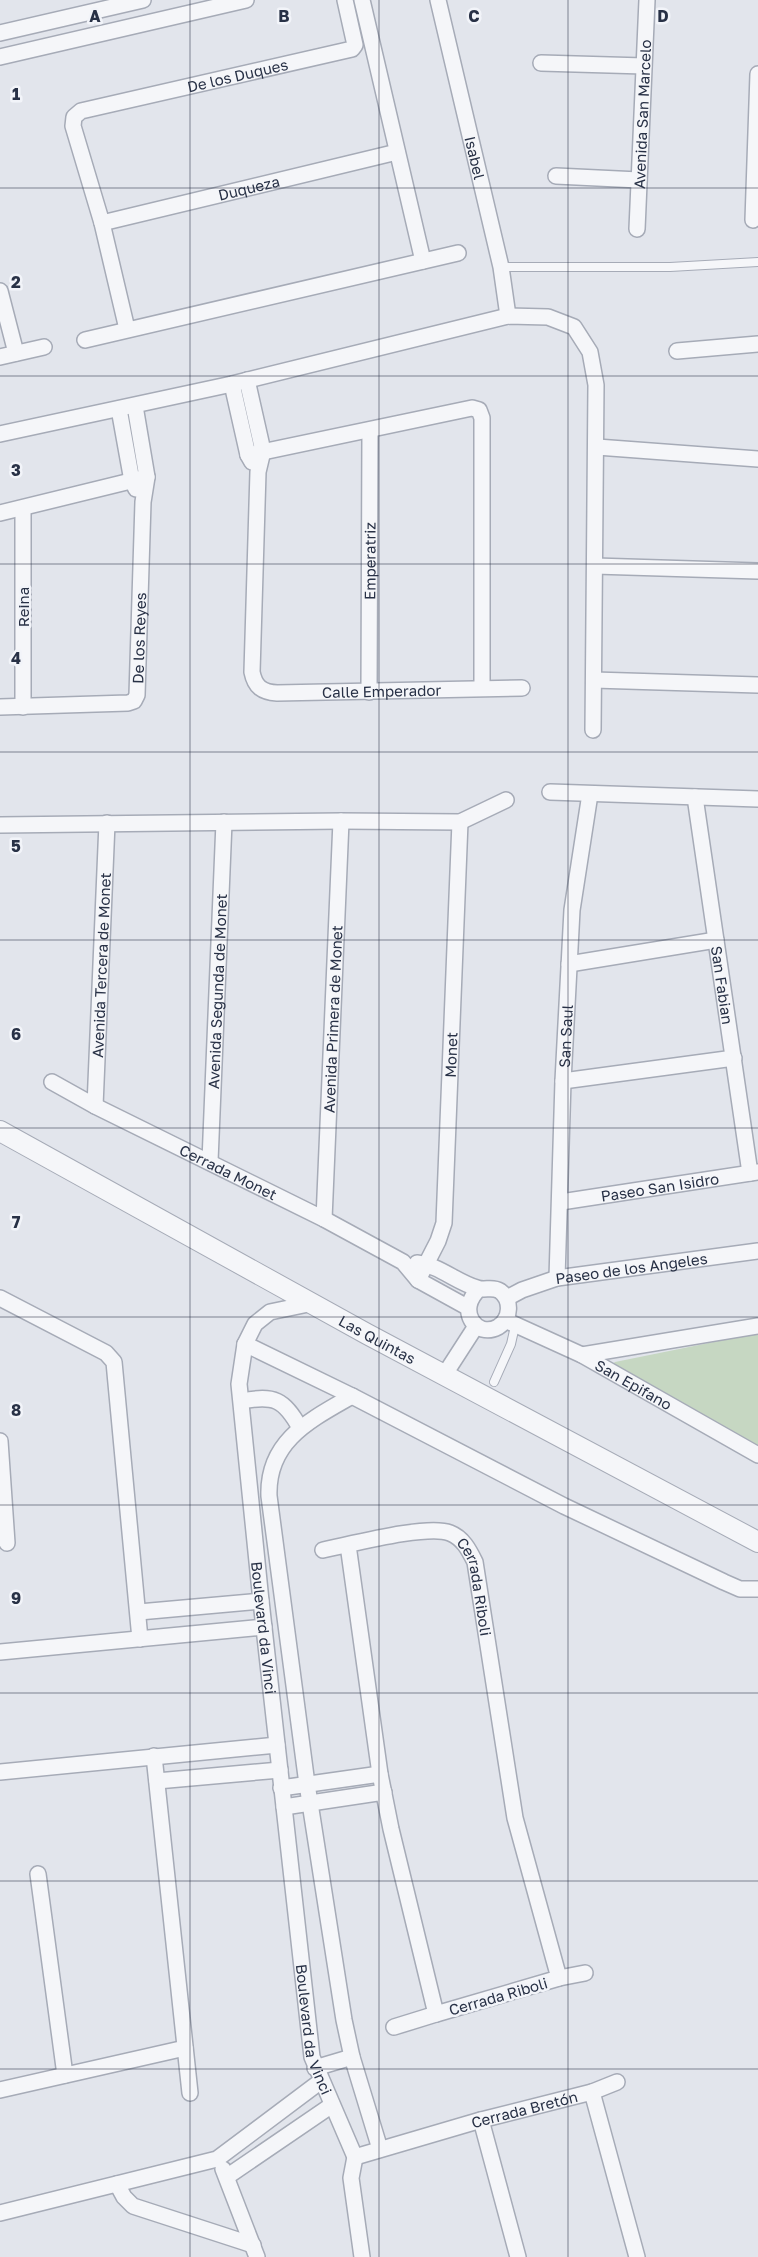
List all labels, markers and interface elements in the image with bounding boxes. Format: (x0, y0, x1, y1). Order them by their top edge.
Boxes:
text: A (89, 6, 101, 26)
text: B (278, 6, 290, 26)
text: C (468, 6, 480, 26)
text: D (657, 6, 669, 26)
street label: Avenida San Marcelo (630, 39, 654, 189)
street label: De los Duques (185, 55, 290, 95)
text: 1 (12, 84, 20, 104)
street label: Isabel (461, 134, 489, 181)
street label: Duqueza (216, 172, 281, 204)
text: 2 (11, 272, 21, 292)
text: 3 (11, 460, 21, 480)
street label: Emperatriz (360, 522, 379, 600)
street label: Reina (14, 587, 32, 627)
street label: De los Reyes (128, 592, 149, 684)
text: 4 (11, 648, 21, 668)
street label: Calle Emperador (322, 681, 442, 701)
text: 5 (11, 836, 21, 856)
street label: Avenida Tercera de Monet (88, 872, 114, 1058)
street label: Avenida Segunda de Monet (204, 893, 230, 1089)
street label: Avenida Primera de Monet (320, 925, 346, 1113)
street label: San Fabian (708, 945, 737, 1025)
street label: San Saul (555, 1004, 576, 1068)
text: 6 (11, 1024, 21, 1044)
street label: Monet (441, 1032, 461, 1078)
street label: Cerrada Monet (177, 1140, 280, 1203)
street label: Paseo San Isidro (600, 1169, 720, 1205)
text: 7 (12, 1212, 21, 1232)
street label: Paseo de los Angeles (554, 1249, 709, 1287)
street label: Las Quintas (336, 1311, 419, 1367)
street label: San Epifano (592, 1355, 675, 1413)
text: 8 (11, 1400, 21, 1420)
street label: Cerrada Riboli (454, 1533, 495, 1637)
street label: Boulevard da Vinci (248, 1561, 280, 1695)
text: 9 (11, 1588, 21, 1608)
street label: Boulevard da Vinci (293, 1963, 336, 2097)
street label: Cerrada Riboli (447, 1973, 549, 2019)
street label: Cerrada Bretón (469, 2087, 579, 2131)

